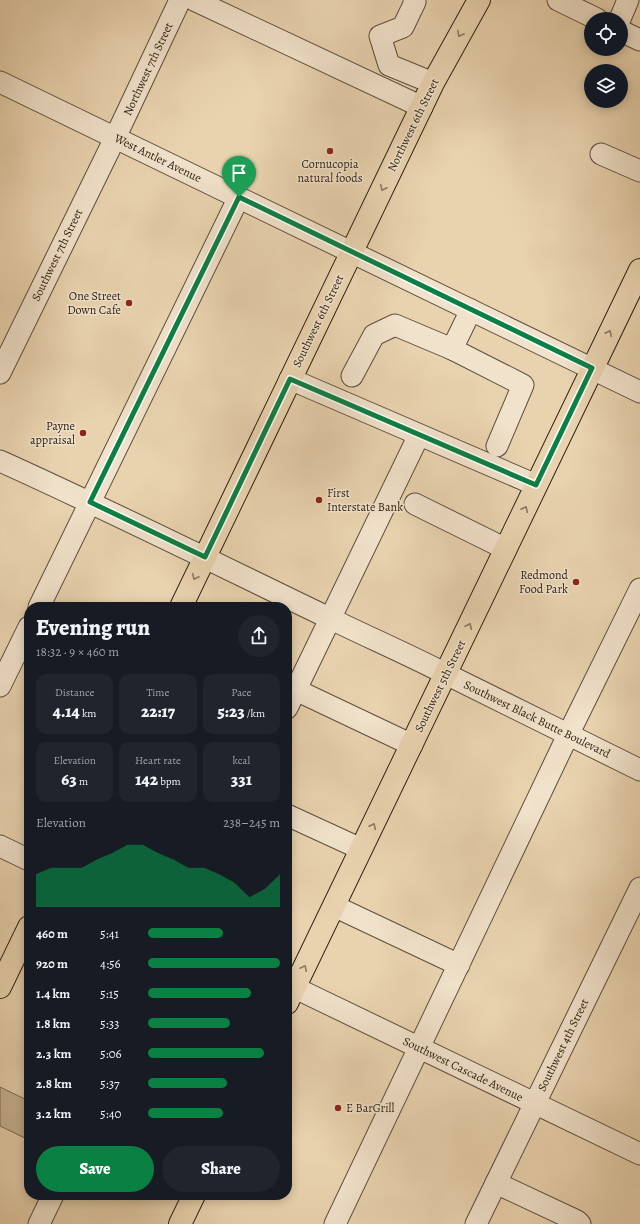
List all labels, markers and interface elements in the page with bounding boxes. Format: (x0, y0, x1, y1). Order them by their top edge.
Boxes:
map controls (584, 12, 628, 108)
button: locate (584, 12, 628, 56)
street label: Northwest 7th Street (119, 20, 177, 118)
one-way arrow (458, 30, 465, 37)
button: layers (584, 64, 628, 108)
street label: Northwest 6th Street (384, 76, 442, 174)
street label: West Antler Avenue (111, 130, 204, 186)
marker: Cornucopia natural foods (325, 146, 335, 156)
pin (222, 156, 256, 197)
place label: Cornucopia natural foods (298, 156, 363, 186)
icon: arrive (228, 162, 250, 184)
one-way arrow (380, 183, 388, 191)
street label: Southwest 7th Street (28, 206, 86, 304)
street label: Southwest 6th Street (289, 272, 347, 370)
place label: One Street Down Cafe (67, 288, 121, 318)
marker: One Street Down Cafe (124, 298, 134, 308)
one-way arrow (604, 330, 612, 338)
place label: Payne appraisal (30, 418, 75, 448)
marker: Payne appraisal (78, 428, 88, 438)
place label: First Interstate Bank (327, 485, 403, 515)
marker: First Interstate Bank (314, 495, 324, 505)
one-way arrow (520, 505, 528, 513)
place label: Redmond Food Park (519, 567, 569, 597)
one-way arrow (192, 573, 200, 581)
marker: Redmond Food Park (571, 577, 581, 587)
text: Evening run (36, 613, 150, 643)
button: share (238, 615, 280, 657)
one-way arrow (464, 623, 472, 630)
street label: Southwest 5th Street (411, 637, 469, 735)
text: 18:32 · 9 × 460 m (36, 643, 119, 660)
street label: Southwest Black Butte Boulevard (461, 676, 614, 762)
text: Distance (55, 685, 94, 700)
text: Time (147, 685, 169, 700)
text: Pace (231, 685, 252, 700)
text: 4.14 (53, 700, 80, 723)
text: 22:17 (141, 700, 175, 723)
text: 5:23 (218, 700, 245, 723)
text: km (80, 706, 97, 721)
text: /km (245, 706, 265, 721)
text: Elevation (54, 753, 96, 768)
text: Heart rate (135, 753, 181, 768)
text: kcal (233, 753, 250, 768)
text: 63 (61, 768, 77, 791)
text: 142 (135, 768, 158, 791)
text: 331 (231, 768, 252, 791)
text: m (77, 774, 88, 789)
text: bpm (158, 774, 181, 789)
text: Elevation (36, 814, 86, 831)
text: 238–245 m (223, 814, 280, 831)
one-way arrow (368, 822, 376, 830)
text: 460 m (36, 925, 68, 942)
text: 5:41 (100, 925, 119, 942)
text: 920 m (36, 955, 68, 972)
text: 4:56 (100, 955, 121, 972)
one-way arrow (299, 965, 307, 972)
text: 1.4 km (36, 985, 70, 1002)
text: 5:15 (100, 985, 119, 1002)
street label: Southwest 4th Street (534, 996, 592, 1094)
text: 1.8 km (36, 1015, 70, 1032)
text: 5:33 (100, 1015, 120, 1032)
street label: Southwest Cascade Avenue (400, 1033, 526, 1105)
text: 2.3 km (36, 1045, 71, 1062)
text: 5:06 (100, 1045, 122, 1062)
text: 2.8 km (36, 1075, 72, 1092)
text: 5:37 (100, 1075, 120, 1092)
place label: E BarGrill (346, 1100, 394, 1116)
marker: E BarGrill (333, 1103, 343, 1113)
text: 3.2 km (36, 1105, 71, 1122)
text: 5:40 (100, 1105, 122, 1122)
button: Save (36, 1146, 154, 1192)
button: Share (162, 1146, 280, 1192)

